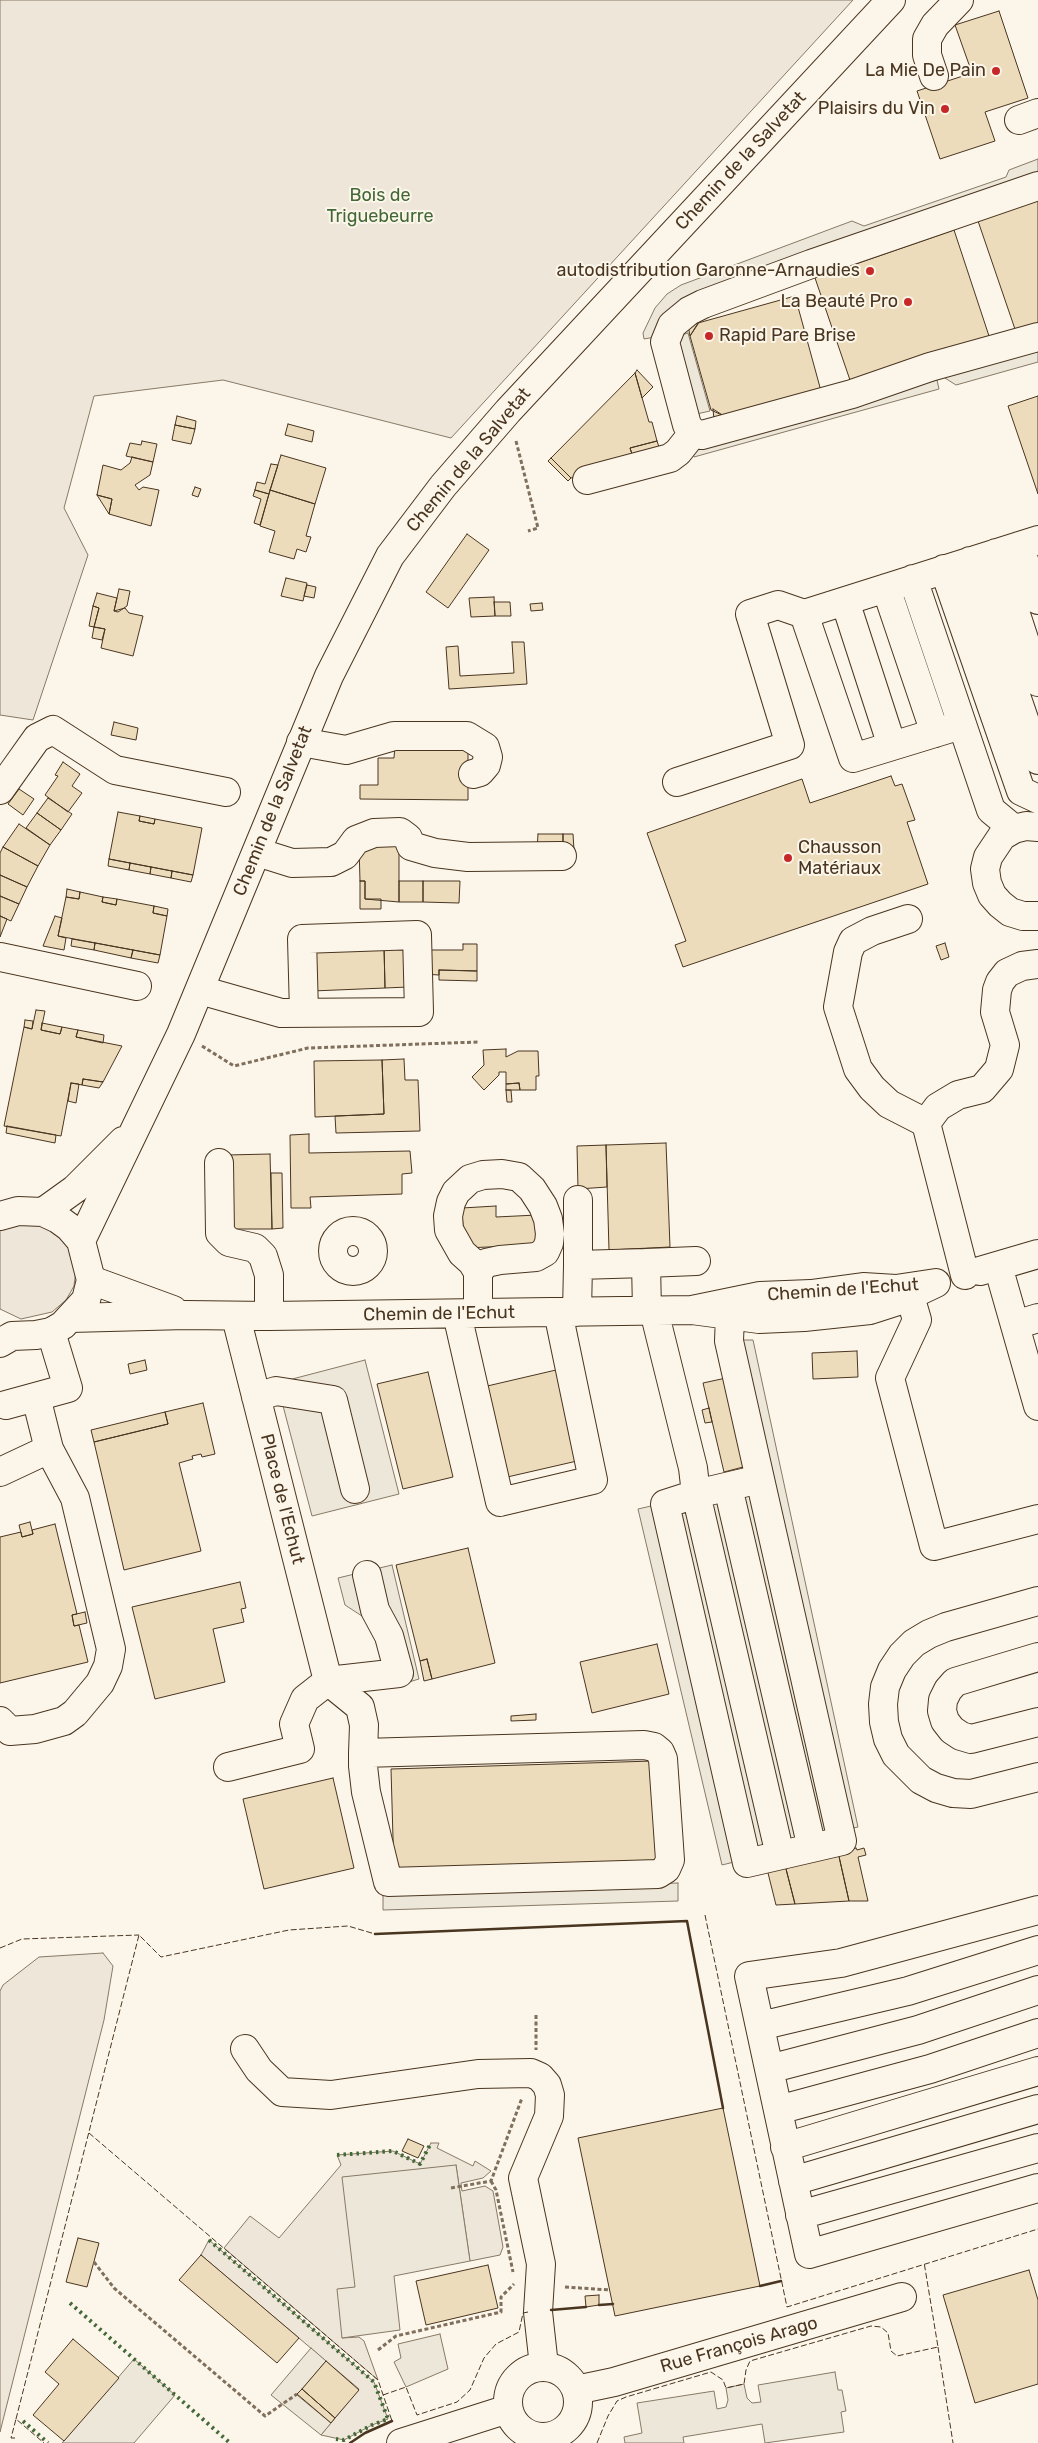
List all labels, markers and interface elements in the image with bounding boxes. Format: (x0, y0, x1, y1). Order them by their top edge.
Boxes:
place label: La Mie De Pain (865, 60, 986, 82)
marker: La Mie De Pain (990, 65, 1002, 77)
street label: Chemin de la Salvetat (671, 87, 811, 235)
place label: Plaisirs du Vin (818, 98, 935, 120)
marker: Plaisirs du Vin (939, 103, 951, 115)
park label: Bois de Triguebeurre (326, 185, 434, 228)
place label: autodistribution Garonne-Arnaudies (557, 260, 860, 282)
marker: autodistribution Garonne-Arnaudies (864, 265, 876, 277)
place label: La Beauté Pro (781, 291, 898, 313)
marker: La Beauté Pro (902, 296, 914, 308)
place label: Rapid Pare Brise (719, 325, 856, 347)
marker: Rapid Pare Brise (703, 330, 715, 342)
street label: Chemin de la Salvetat (402, 383, 536, 537)
street label: Chemin de la Salvetat (229, 723, 317, 899)
place label: Chausson Matériaux (798, 837, 881, 880)
marker: Chausson Matériaux (782, 852, 794, 864)
street label: Chemin de l'Echut (767, 1274, 919, 1306)
street label: Chemin de l'Echut (363, 1302, 515, 1326)
street label: Place de l'Echut (255, 1432, 309, 1566)
street label: Rue François Arago (658, 2312, 820, 2378)

